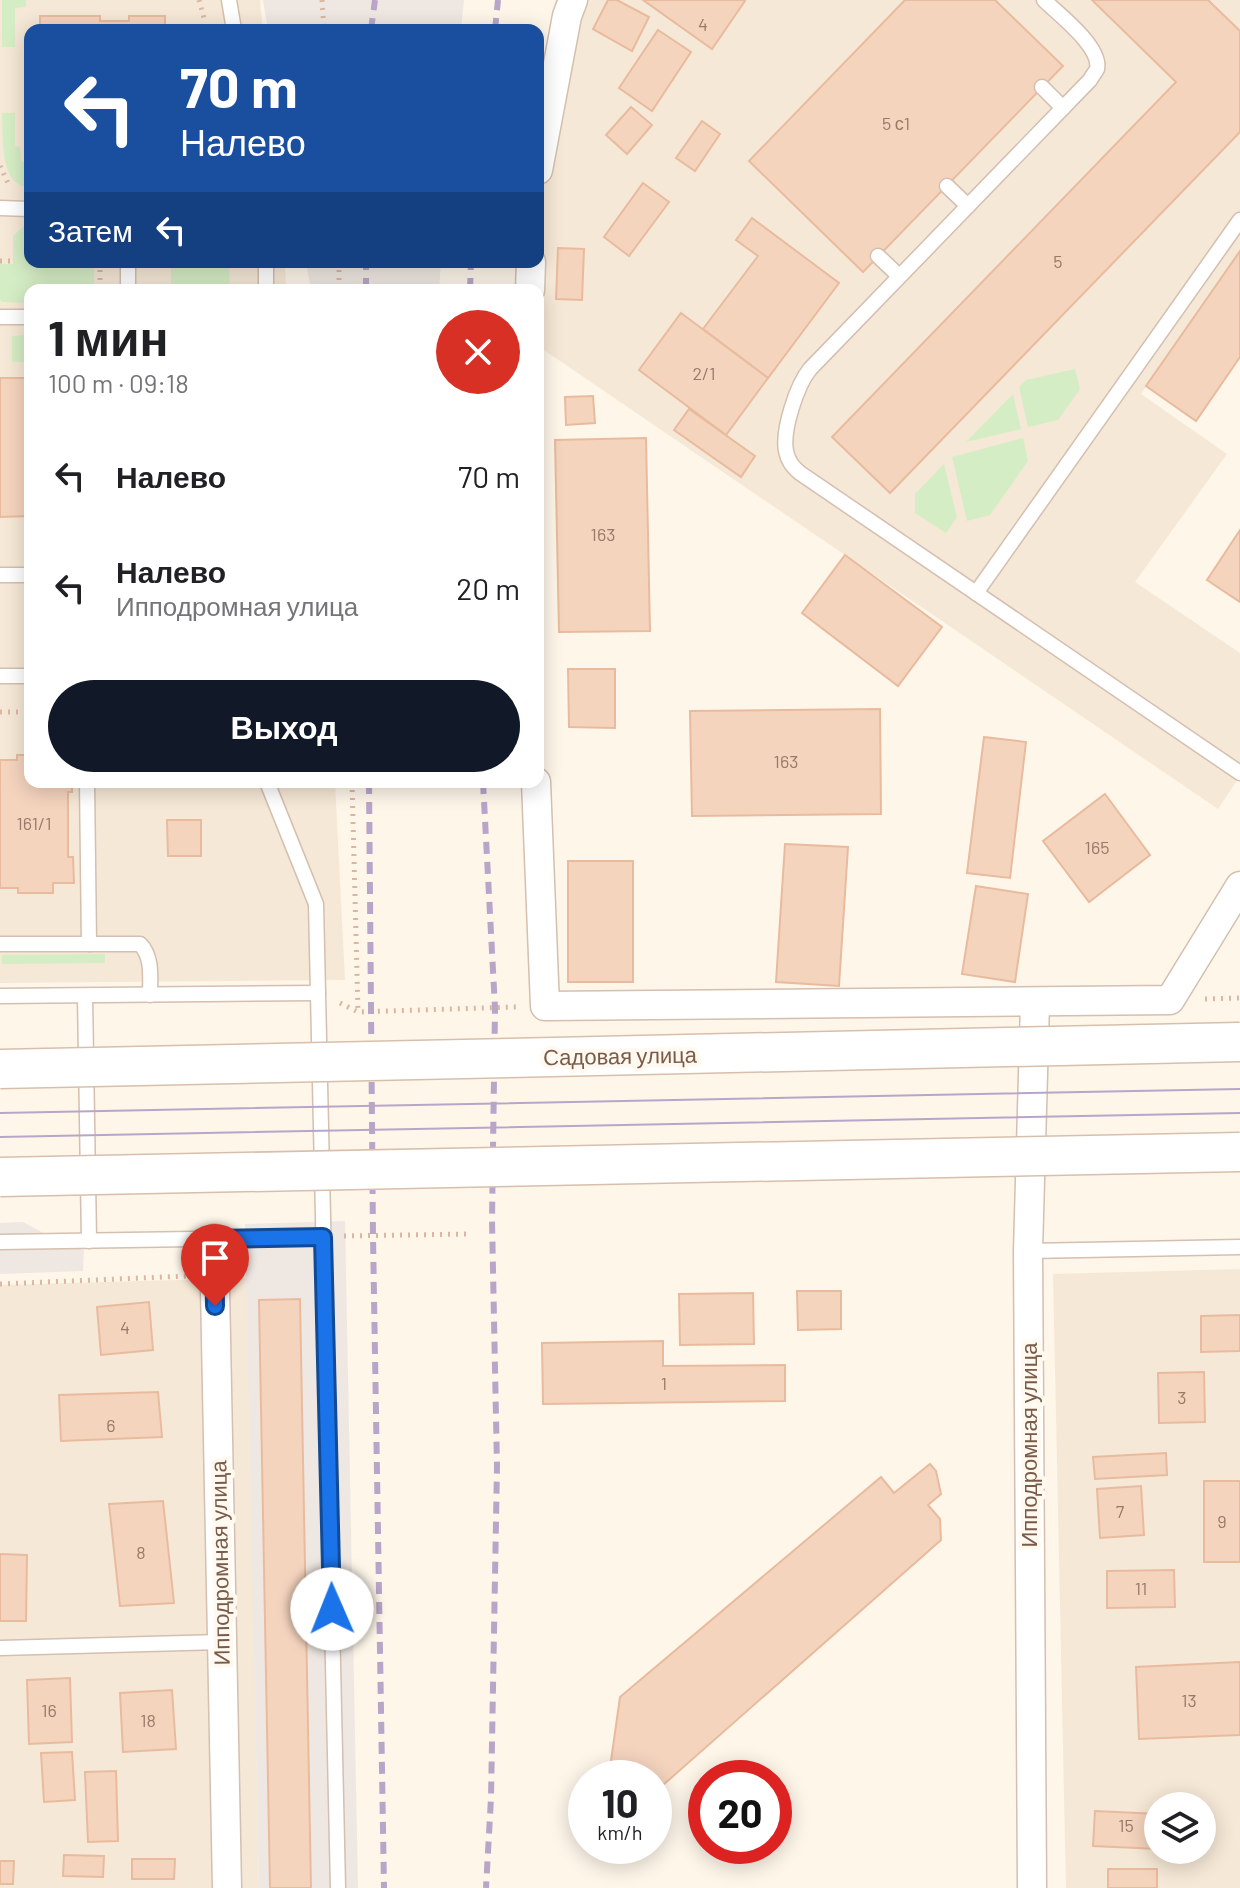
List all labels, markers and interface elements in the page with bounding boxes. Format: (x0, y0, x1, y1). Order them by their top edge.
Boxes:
house number: 4 (698, 13, 708, 35)
text: 70 m (180, 52, 298, 119)
icon: left (48, 56, 152, 160)
house number: 5 с1 (882, 112, 910, 134)
text: Налево (180, 120, 306, 163)
icon: left (149, 208, 193, 252)
text: Затем (48, 212, 133, 248)
house number: 5 (1053, 250, 1063, 272)
text: 1 мин (48, 308, 169, 366)
button: close (436, 310, 520, 394)
house number: 2/1 (692, 362, 716, 384)
text: 100 m · 09:18 (48, 367, 189, 398)
icon: left (48, 454, 92, 498)
text: Налево (116, 458, 226, 494)
text: 70 m (458, 458, 520, 494)
house number: 163 (591, 523, 615, 545)
text: Налево (116, 553, 226, 589)
icon: left (48, 566, 92, 610)
text: 20 m (456, 570, 520, 606)
text: Ипподромная улица (116, 590, 358, 621)
button: Выход (48, 680, 520, 772)
house number: 163 (774, 750, 798, 772)
house number: 161/1 (16, 812, 52, 834)
house number: 165 (1085, 836, 1109, 858)
street label: Садовая улица (543, 1041, 698, 1070)
pin (181, 1224, 249, 1306)
icon: arrive (193, 1236, 237, 1280)
house number: 4 (120, 1316, 130, 1338)
street label: Ипподромная улица (1015, 1342, 1042, 1548)
house number: 1 (661, 1372, 667, 1394)
house number: 3 (1177, 1386, 1187, 1408)
house number: 6 (106, 1414, 116, 1436)
street label: Ипподромная улица (204, 1460, 235, 1666)
house number: 7 (1116, 1500, 1125, 1522)
house number: 9 (1217, 1510, 1227, 1532)
house number: 8 (136, 1541, 146, 1563)
position arrow (290, 1567, 374, 1651)
house number: 11 (1135, 1577, 1147, 1599)
house number: 13 (1181, 1689, 1197, 1711)
house number: 16 (41, 1699, 57, 1721)
house number: 18 (140, 1709, 156, 1731)
speed limit sign: 20 (688, 1760, 792, 1864)
text: 10 (602, 1778, 638, 1826)
map controls (1144, 1792, 1216, 1864)
button: layers (1144, 1792, 1216, 1864)
house number: 15 (1118, 1814, 1134, 1836)
text: km/h (597, 1820, 643, 1844)

